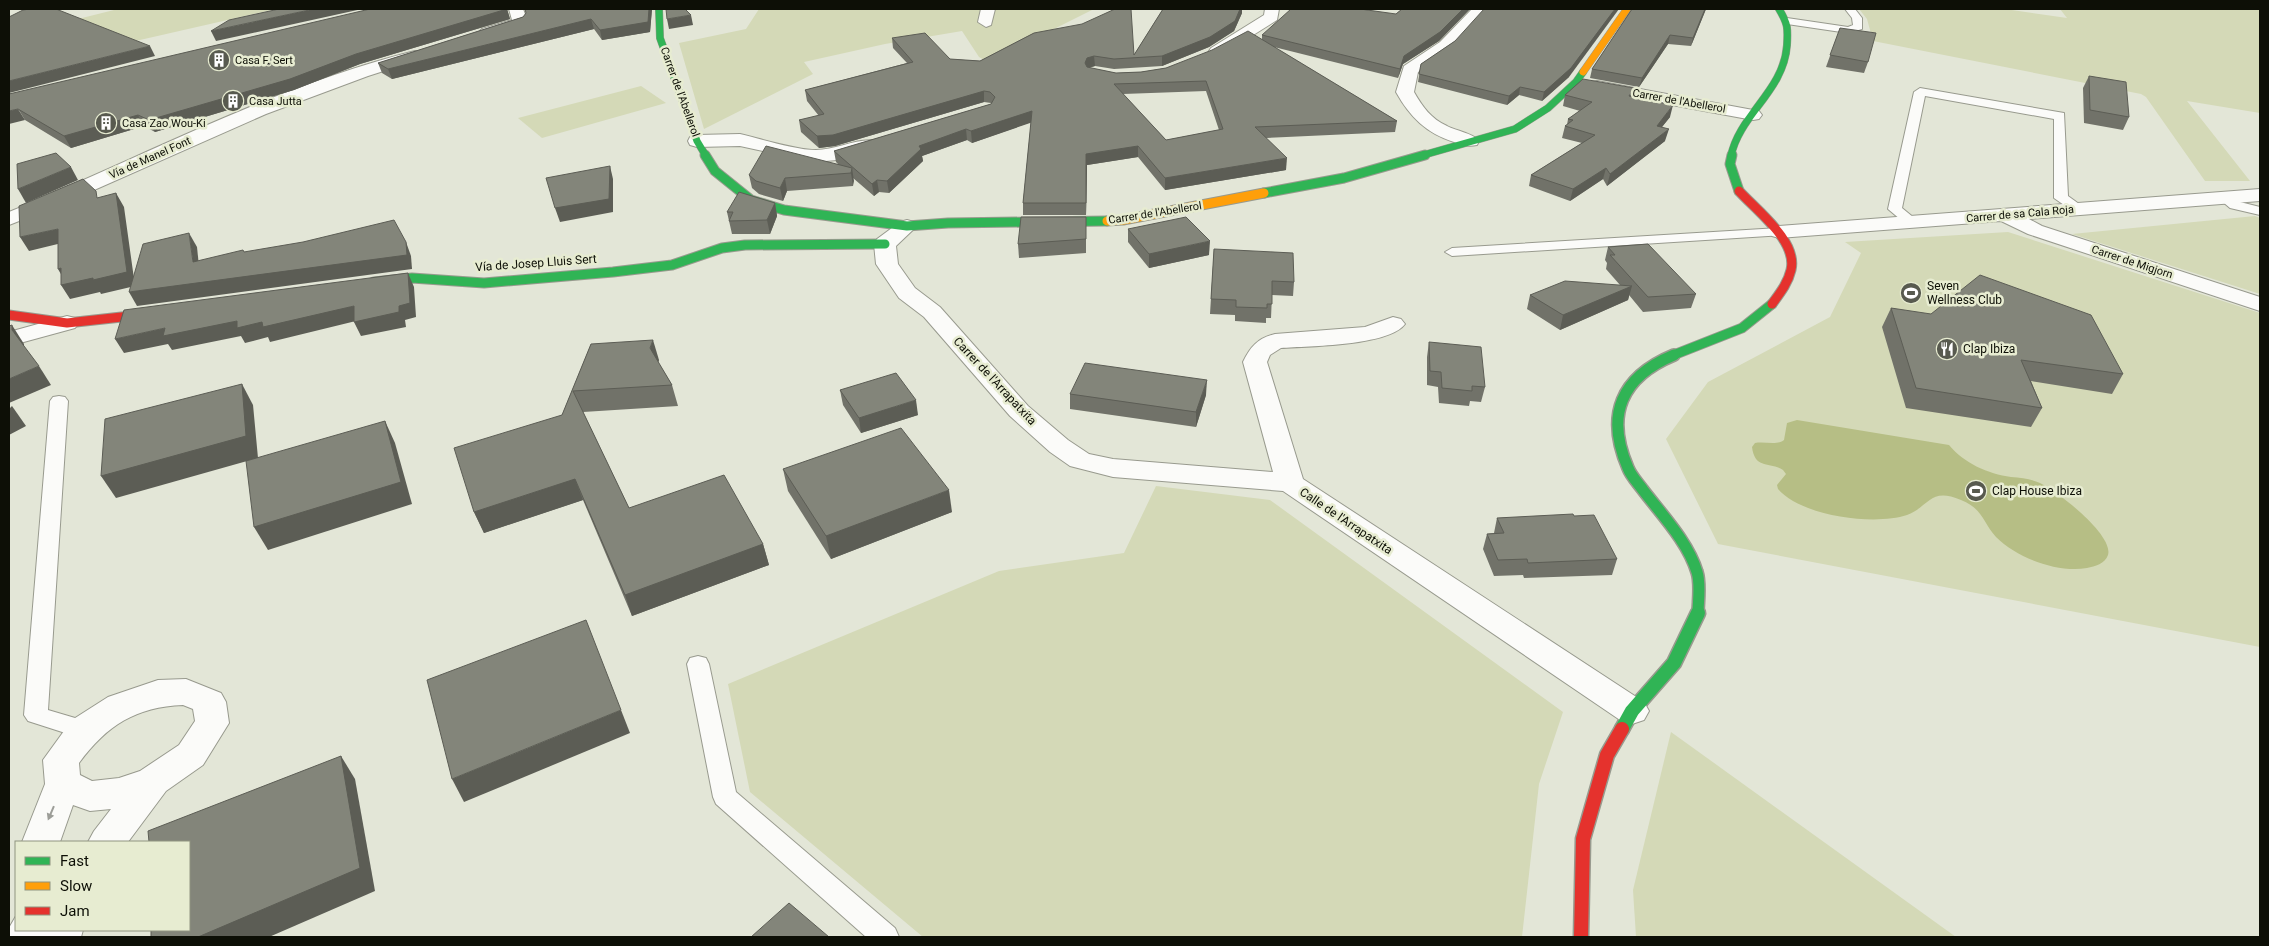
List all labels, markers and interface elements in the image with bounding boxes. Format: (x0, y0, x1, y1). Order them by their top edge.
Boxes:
street label: Carrer de l'Abellerol (658, 45, 702, 139)
building icon: Casa F. Sert (207, 48, 231, 72)
place label: Casa F. Sert (235, 54, 293, 67)
street label: Carrer de l'Abellerol (1631, 86, 1727, 116)
building icon: Casa Jutta (221, 89, 245, 113)
place label: Casa Jutta (249, 95, 302, 108)
building icon: Casa Zao Wou-Ki (94, 111, 118, 135)
place label: Casa Zao Wou-Ki (122, 117, 206, 130)
street label: Vía de Manel Font (107, 134, 193, 182)
street label: Carrer de l'Abellerol (1107, 199, 1203, 227)
street label: Carrer de sa Cala Roja (1966, 203, 2074, 225)
street label: Carrer de Migjorn (2090, 243, 2174, 281)
street label: Vía de Josep Lluis Sert (475, 252, 597, 274)
place label: Seven Wellness Club (1927, 279, 2002, 307)
sports icon: Seven Wellness Club (1899, 281, 1923, 305)
street label: Carrer de l'Arrapatxita (951, 334, 1039, 428)
restaurant icon: Clap Ibiza (1935, 337, 1959, 361)
place label: Clap Ibiza (1963, 342, 2015, 356)
sports icon: Clap House Ibiza (1964, 479, 1988, 503)
place label: Clap House Ibiza (1992, 484, 2082, 498)
street label: Calle de l'Arrapatxita (1297, 485, 1395, 557)
one-way arrow (47, 806, 55, 820)
legend (15, 841, 190, 931)
text: Fast (60, 852, 89, 870)
text: Slow (60, 877, 92, 895)
text: Jam (60, 902, 90, 920)

